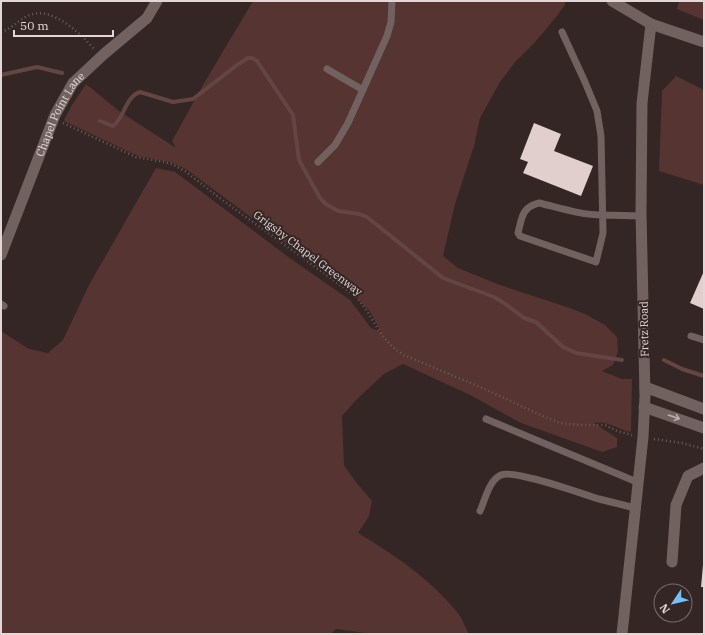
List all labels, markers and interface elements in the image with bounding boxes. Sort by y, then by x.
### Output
scale bar [14,12,113,38]
text: 50 m [20,18,49,33]
street label: Chapel Point Lane [33,69,88,159]
street label: Grigsby Chapel Greenway [251,207,365,299]
street label: Fretz Road [637,301,651,357]
one-way arrow [668,414,681,421]
north arrow [653,583,693,623]
text: N [656,601,673,616]

